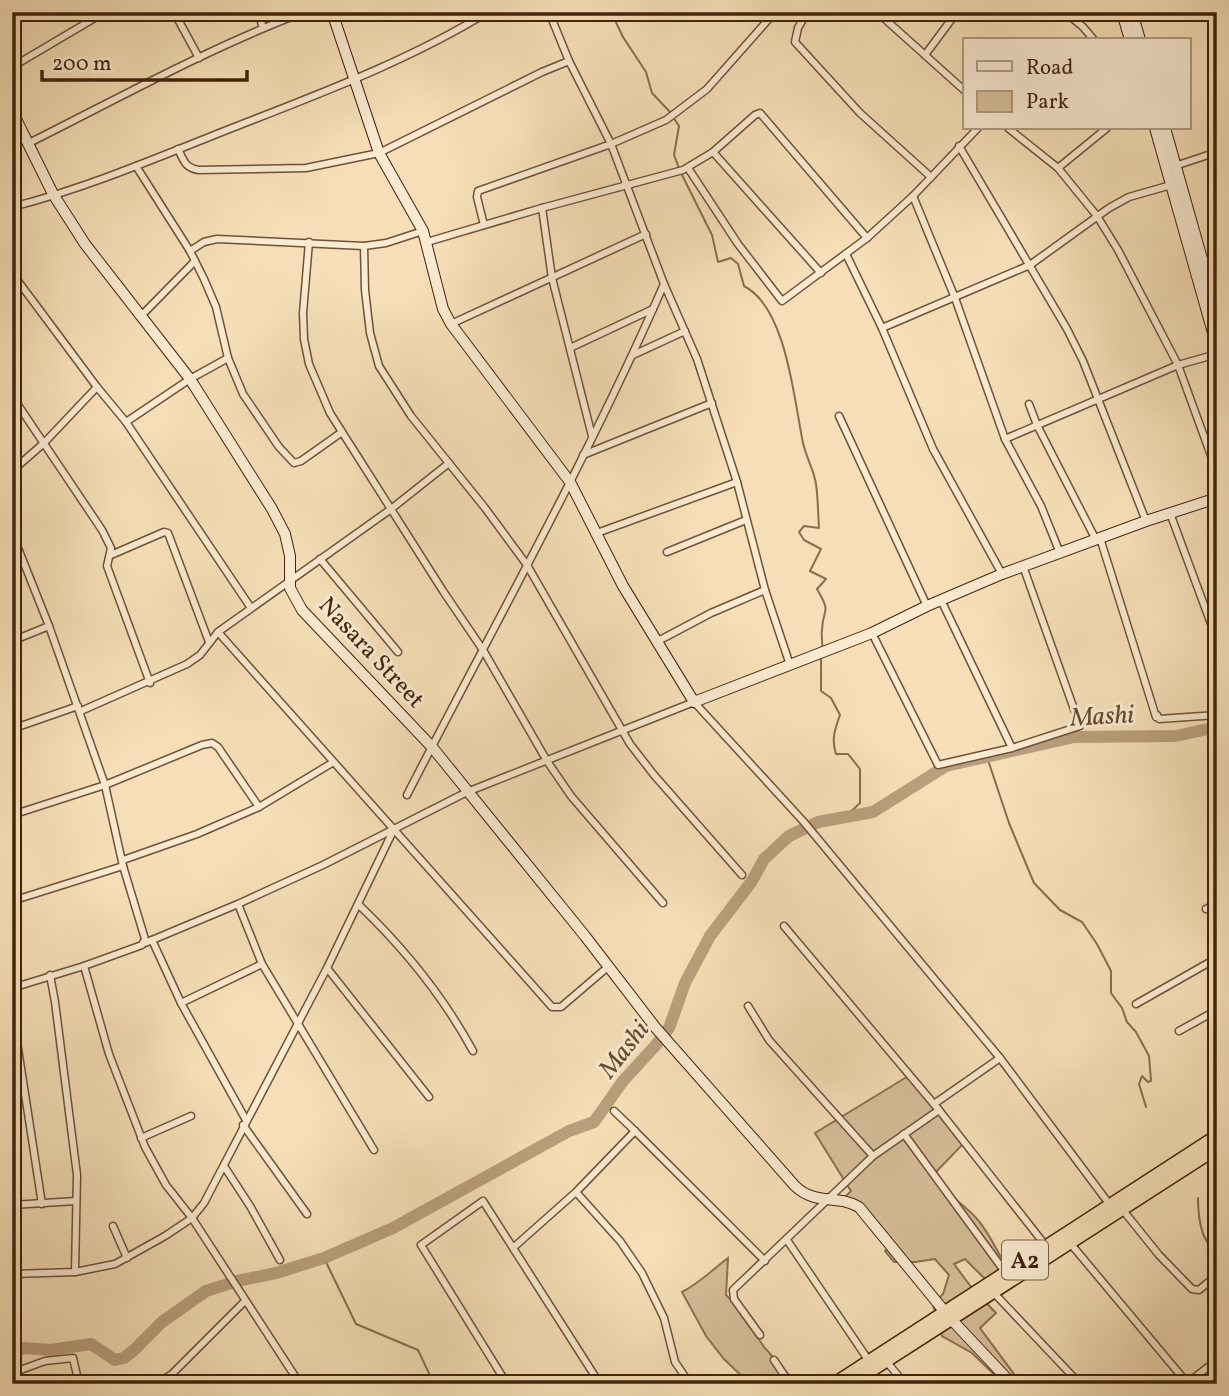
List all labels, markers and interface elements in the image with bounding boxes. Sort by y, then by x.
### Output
scale bar [42,38,247,82]
legend [963,38,1190,130]
text: 200 m [52,50,112,79]
text: Road [1026,54,1073,83]
text: Park [1026,88,1069,117]
street label: Nasara Street [310,590,431,717]
water label: Mashi [1068,697,1135,737]
water label: Mashi [590,1014,659,1087]
road number: A2 [1002,1240,1048,1280]

